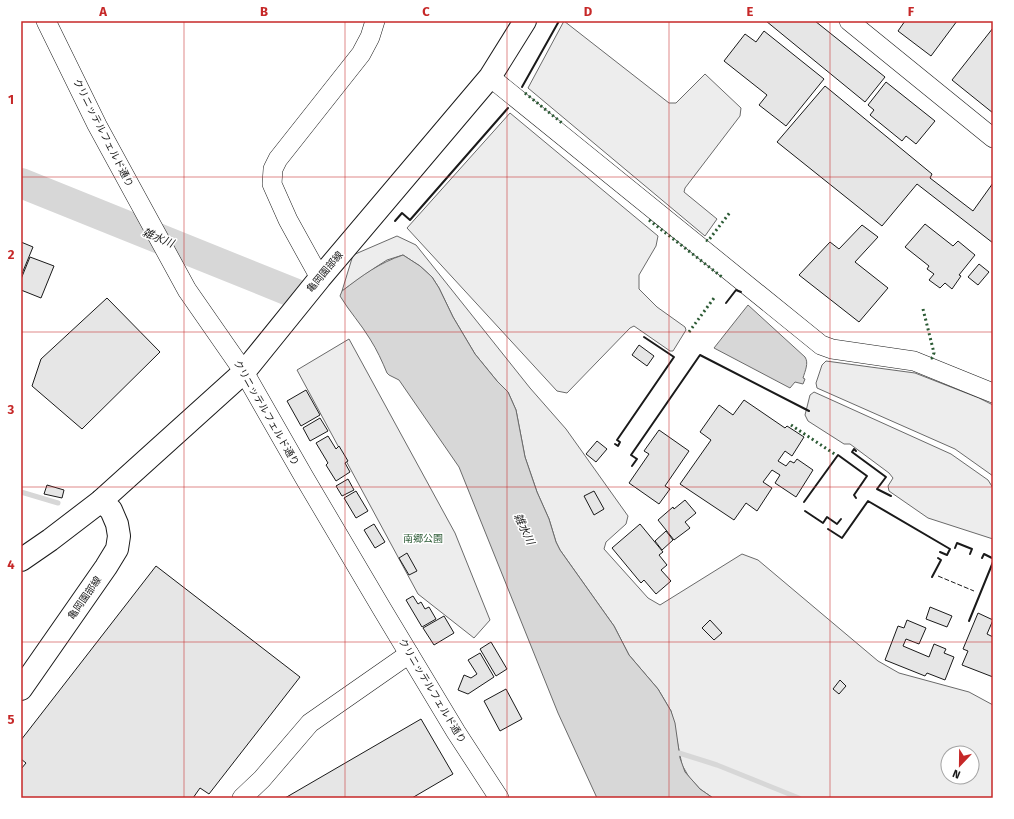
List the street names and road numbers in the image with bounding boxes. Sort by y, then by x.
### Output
street label: クリニッテルフェルド通り [70,77,136,189]
street label: 亀岡園部線 [304,249,346,295]
street label: クリニッテルフェルド通り [231,358,301,468]
street label: 亀岡園部線 [66,574,104,622]
street label: クリニッテルフェルド通り [396,636,468,746]

